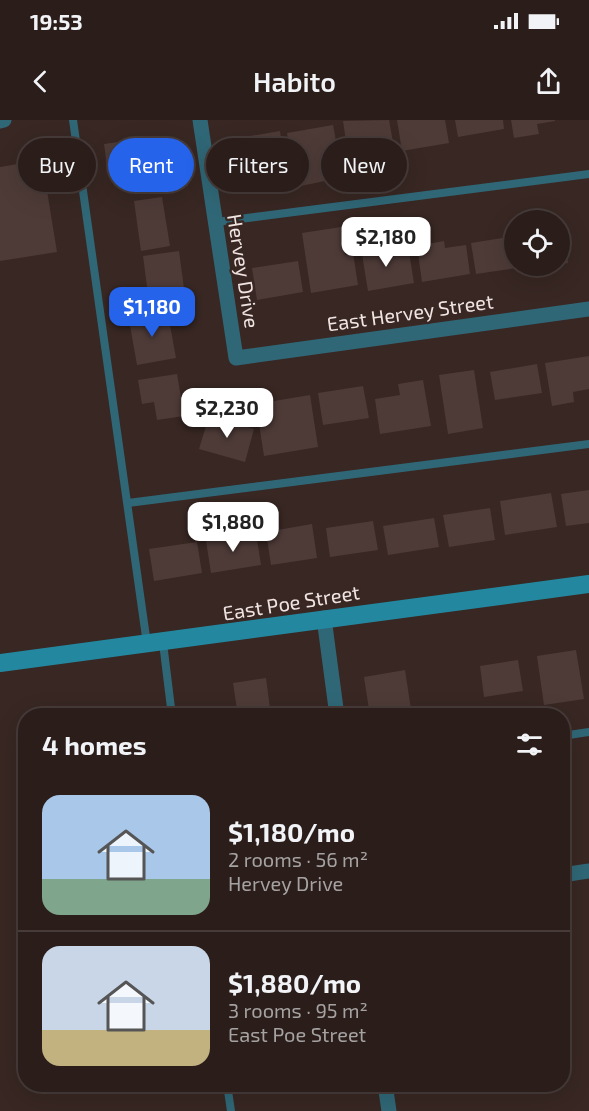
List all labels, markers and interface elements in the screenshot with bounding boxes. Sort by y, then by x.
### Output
text: 19:53 [30,8,83,34]
icon: back [24,65,57,98]
text: Habito [253,65,336,97]
icon: share [532,65,565,98]
chip: Buy [18,138,96,192]
chip: Rent [108,138,194,192]
chip: Filters [206,138,309,192]
chip: New [321,138,407,192]
map controls [504,210,570,276]
button: locate [504,210,570,276]
street label: Hervey Drive [223,212,265,330]
pin: $2,180 [337,217,435,268]
text: $2,180 [356,224,416,248]
pin: $1,180 [103,287,201,338]
street label: East Hervey Street [325,288,495,336]
text: $1,180 [123,294,181,318]
pin: $2,230 [178,388,276,439]
text: $2,230 [195,395,259,419]
pin: $1,880 [184,502,282,553]
text: $1,880 [202,509,264,533]
street label: East Poe Street [221,579,362,625]
icon: filters [513,728,546,761]
text: 4 homes [42,729,147,760]
text: $1,180/mo [228,816,355,847]
icon: home [90,819,162,891]
text: 2 rooms · 56 m² [228,847,368,871]
text: Hervey Drive [228,871,343,895]
text: $1,880/mo [228,967,361,998]
icon: home [90,970,162,1042]
text: 3 rooms · 95 m² [228,998,368,1022]
text: East Poe Street [228,1022,366,1046]

